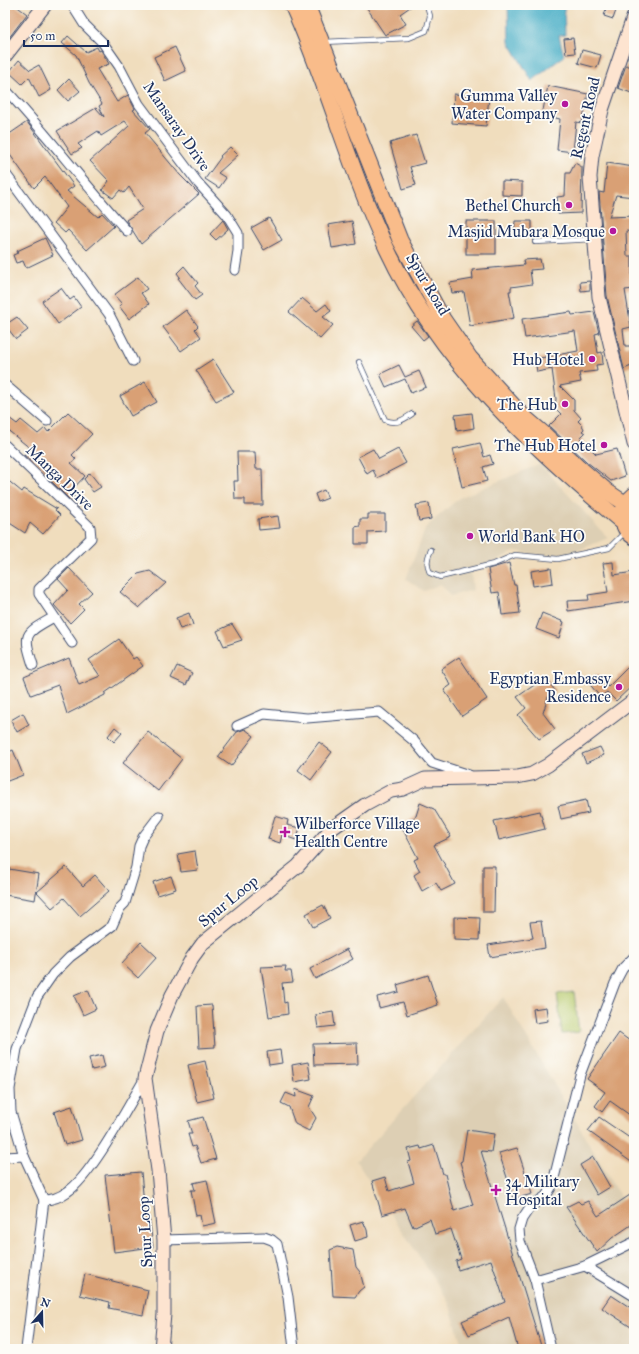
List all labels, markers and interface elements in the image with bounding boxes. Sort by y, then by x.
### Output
scale bar [24,22,108,48]
text: 50 m [30,29,55,43]
street label: Regent Road [566,75,605,161]
street label: Mansaray Drive [139,78,215,175]
place label: Gumma Valley Water Company [451,86,557,123]
marker: Gumma Valley Water Company [560,99,570,109]
place label: Bethel Church [465,196,561,215]
marker: Bethel Church [564,200,574,210]
place label: Masjid Mubara Mosque [447,222,605,242]
marker: Masjid Mubara Mosque [608,226,618,236]
street label: Spur Road [402,249,454,319]
place label: Hub Hotel [512,350,585,369]
marker: Hub Hotel [587,354,597,364]
place label: The Hub [497,395,557,414]
marker: The Hub [560,399,570,409]
place label: The Hub Hotel [494,436,597,455]
street label: Manga Drive [22,440,98,515]
marker: The Hub Hotel [599,440,609,450]
place label: World Bank HO [478,527,585,546]
marker: World Bank HO [465,531,475,541]
place label: Egyptian Embassy Residence [489,669,612,706]
marker: Egyptian Embassy Residence [614,682,624,692]
place label: Wilberforce Village Health Centre [294,814,420,851]
marker: Wilberforce Village Health Centre [279,826,291,838]
street label: Spur Loop [194,871,262,931]
place label: 34 Military Hospital [505,1172,580,1209]
marker: 34 Military Hospital [490,1184,502,1196]
street label: Spur Loop [134,1196,156,1268]
north arrow [22,1292,62,1332]
text: N [39,1295,52,1311]

